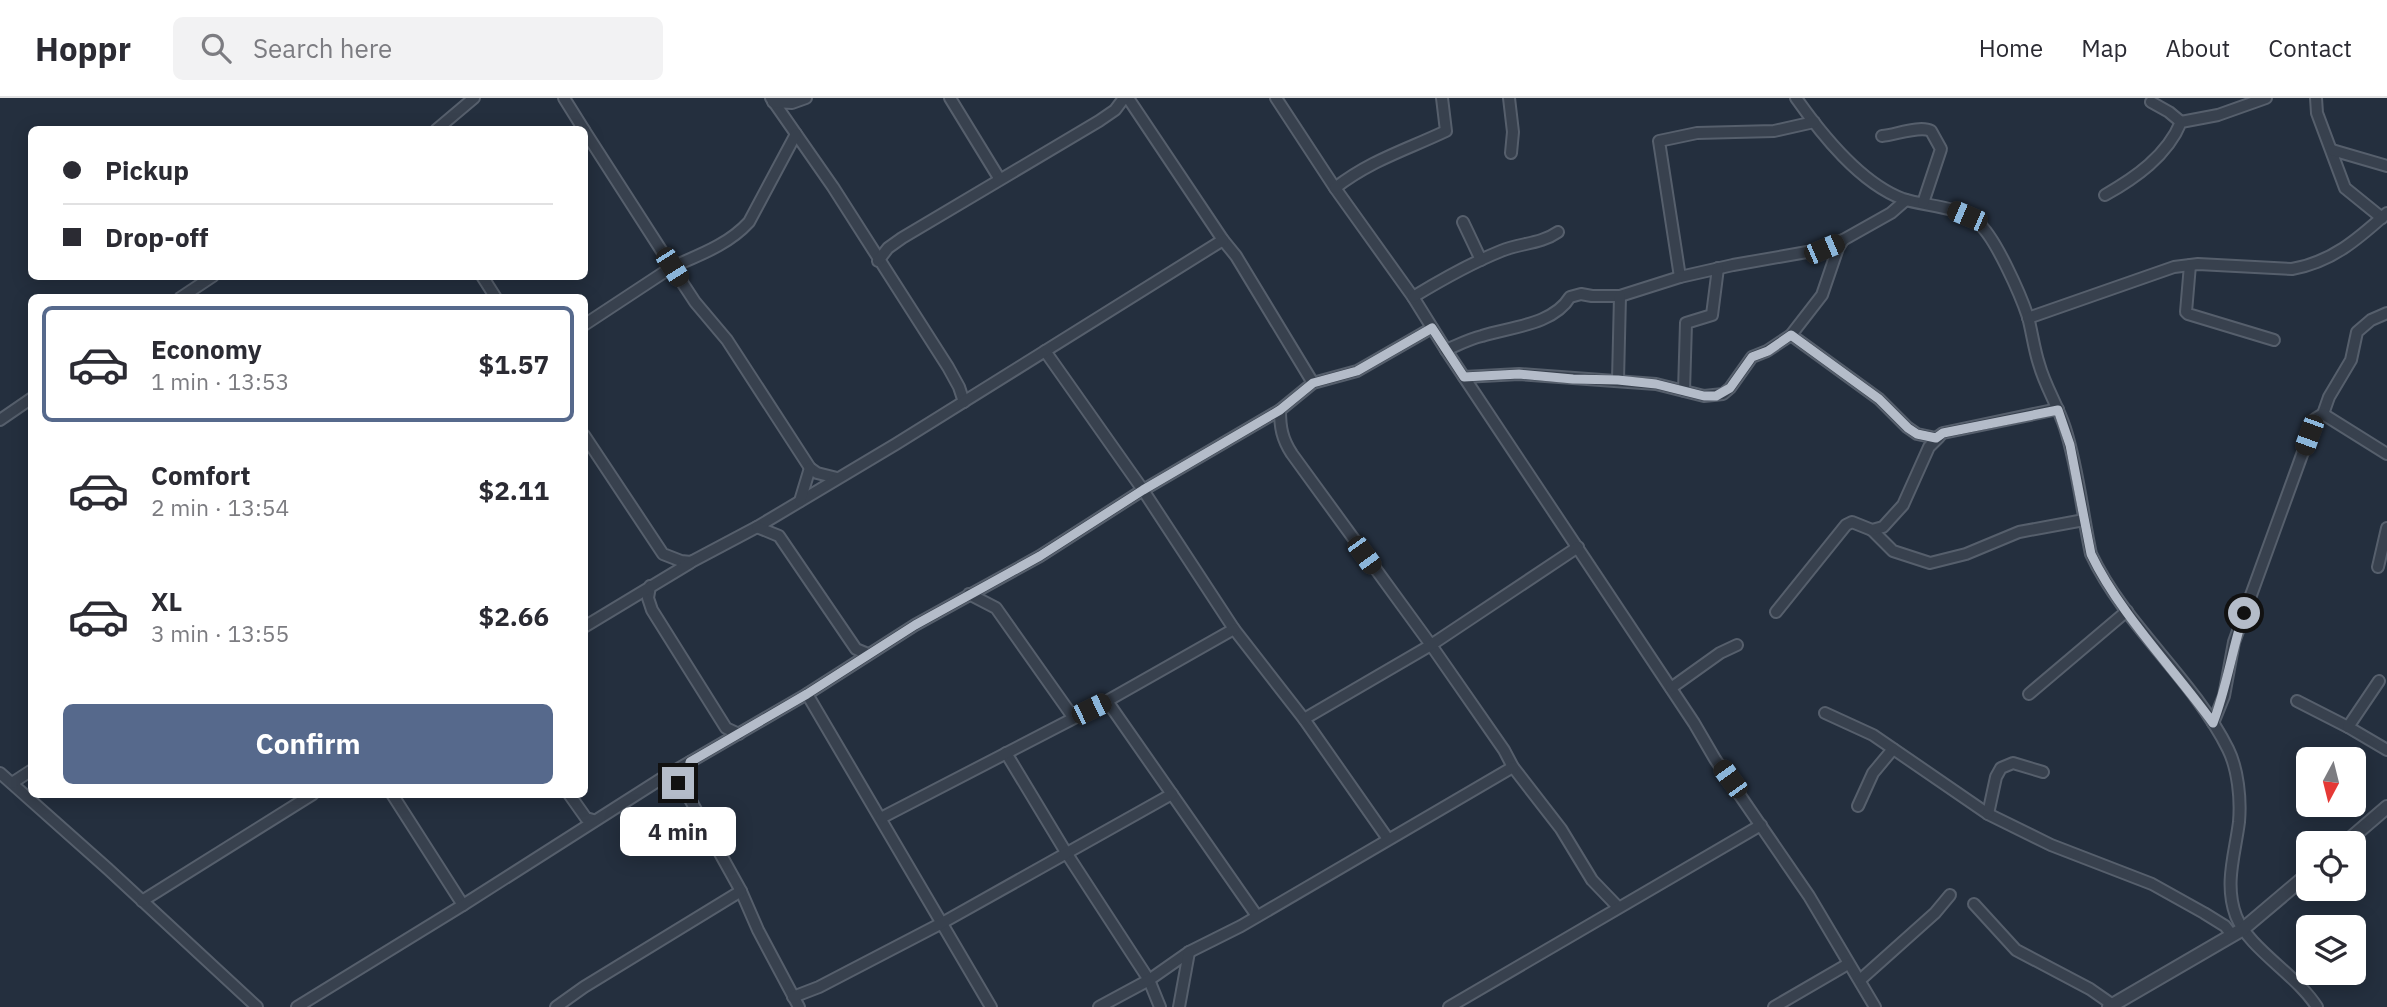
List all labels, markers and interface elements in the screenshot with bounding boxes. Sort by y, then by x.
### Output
search box [173,17,663,80]
text: Hoppr [35,27,131,70]
icon: search [197,29,235,67]
text: Search here [253,31,392,65]
text: Home [1979,32,2043,64]
text: Map [2081,32,2127,64]
text: About [2165,32,2230,64]
text: Contact [2268,32,2352,64]
text: Pickup [105,153,189,187]
car [1944,198,1991,234]
text: Drop-off [105,220,208,254]
car [1801,231,1848,267]
car [652,244,693,290]
text: Economy [151,332,262,366]
icon: car [67,333,130,396]
text: $1.57 [479,347,549,381]
text: 1 min · 13:53 [151,366,289,396]
car [2292,412,2327,458]
text: Comfort [151,458,250,492]
icon: car [67,459,130,522]
text: $2.11 [479,473,549,507]
text: 2 min · 13:54 [151,492,289,522]
car [1344,532,1385,578]
text: XL [151,584,182,618]
icon: car [67,585,130,648]
route start [2228,597,2260,629]
text: $2.66 [479,599,549,633]
text: 3 min · 13:55 [151,618,289,648]
car [1068,690,1115,728]
button: Confirm [63,704,553,784]
north arrow [2296,747,2366,817]
map controls [2296,747,2366,985]
car [1710,756,1751,802]
route end [662,767,694,799]
callout: 4 min [620,808,736,856]
text: 4 min [648,816,708,846]
button: locate [2296,831,2366,901]
button: layers [2296,915,2366,985]

